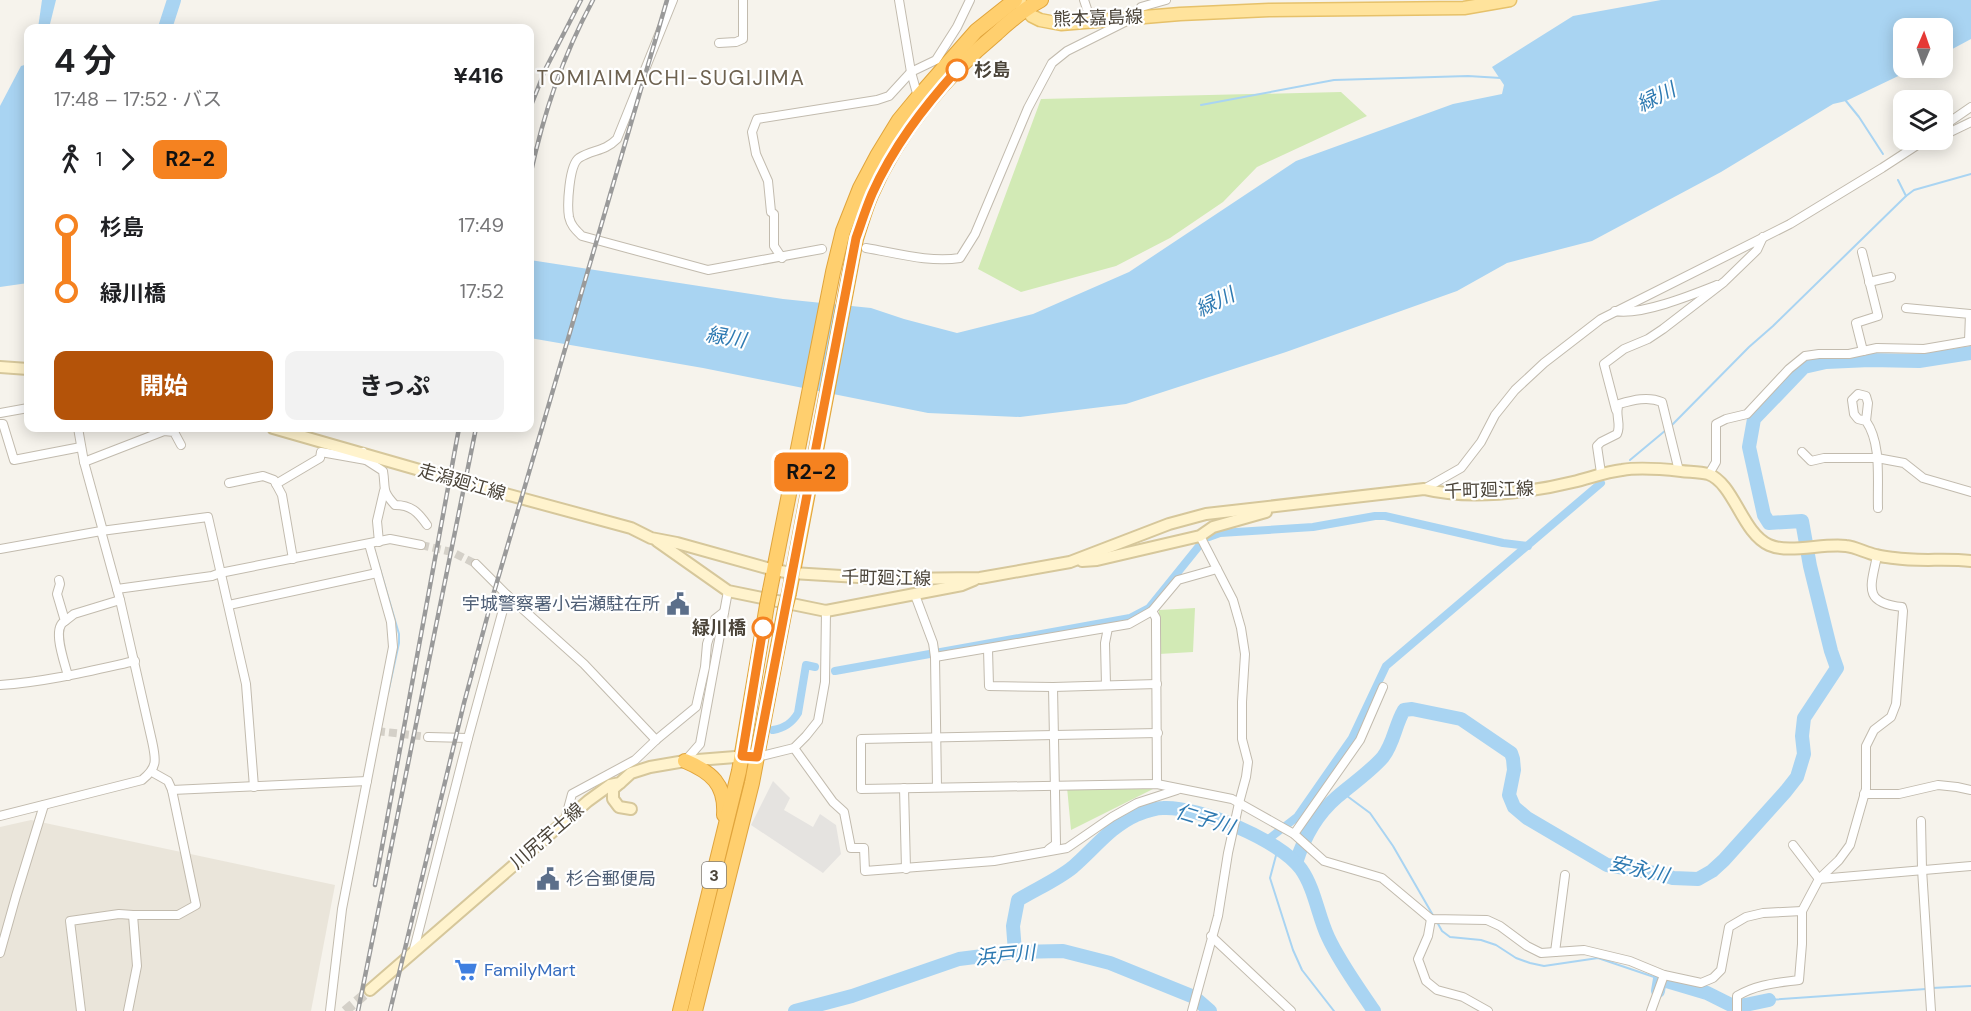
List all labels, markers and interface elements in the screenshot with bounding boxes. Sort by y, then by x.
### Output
street label: 熊本嘉島線 [1053,4,1143,32]
north arrow [1893,18,1953,78]
map controls [1893,18,1953,150]
text: 4 分 [54,39,116,82]
place label: 杉島 [974,58,1010,82]
marker: 杉島 [946,59,968,81]
text: ¥416 [453,61,504,90]
district label: TOMIAIMACHI-SUGIJIMA [537,64,805,92]
water label: 緑川 [1632,76,1681,117]
text: 17:48 – 17:52 · バス [54,86,222,112]
button: layers [1893,90,1953,150]
icon: walk [54,143,87,176]
icon: forward [111,143,144,176]
text: R2-2 [165,145,215,173]
text: 1 [96,146,102,172]
text: 17:49 [458,212,504,238]
text: 杉島 [100,213,144,242]
text: 17:52 [460,278,504,304]
text: 緑川橋 [100,279,166,308]
water label: 緑川 [1191,281,1240,322]
water label: 緑川 [704,321,750,354]
button: 開始 [54,351,273,420]
button: きっぷ [285,351,504,420]
line badge: R2-2 [769,452,853,492]
street label: 走潟廻江線 [415,458,509,506]
text: R2-2 [786,458,836,486]
street label: 千町廻江線 [1444,476,1534,504]
street label: 千町廻江線 [841,565,931,591]
public building icon: 宇城警察署小岩瀬駐在所 [665,591,691,617]
place label: 宇城警察署小岩瀬駐在所 [462,592,660,616]
place label: 緑川橋 [692,616,746,640]
marker: 緑川橋 [752,617,774,639]
street label: 川尻宇土線 [505,797,589,875]
water label: 仁子川 [1173,798,1239,841]
water label: 安永川 [1607,850,1673,889]
road number: 3 [702,862,726,888]
public building icon: 杉合郵便局 [535,866,561,892]
place label: 杉合郵便局 [566,867,656,891]
water label: 浜戸川 [974,939,1038,971]
supermarket icon: FamilyMart [453,957,479,983]
place label: FamilyMart [484,958,576,982]

